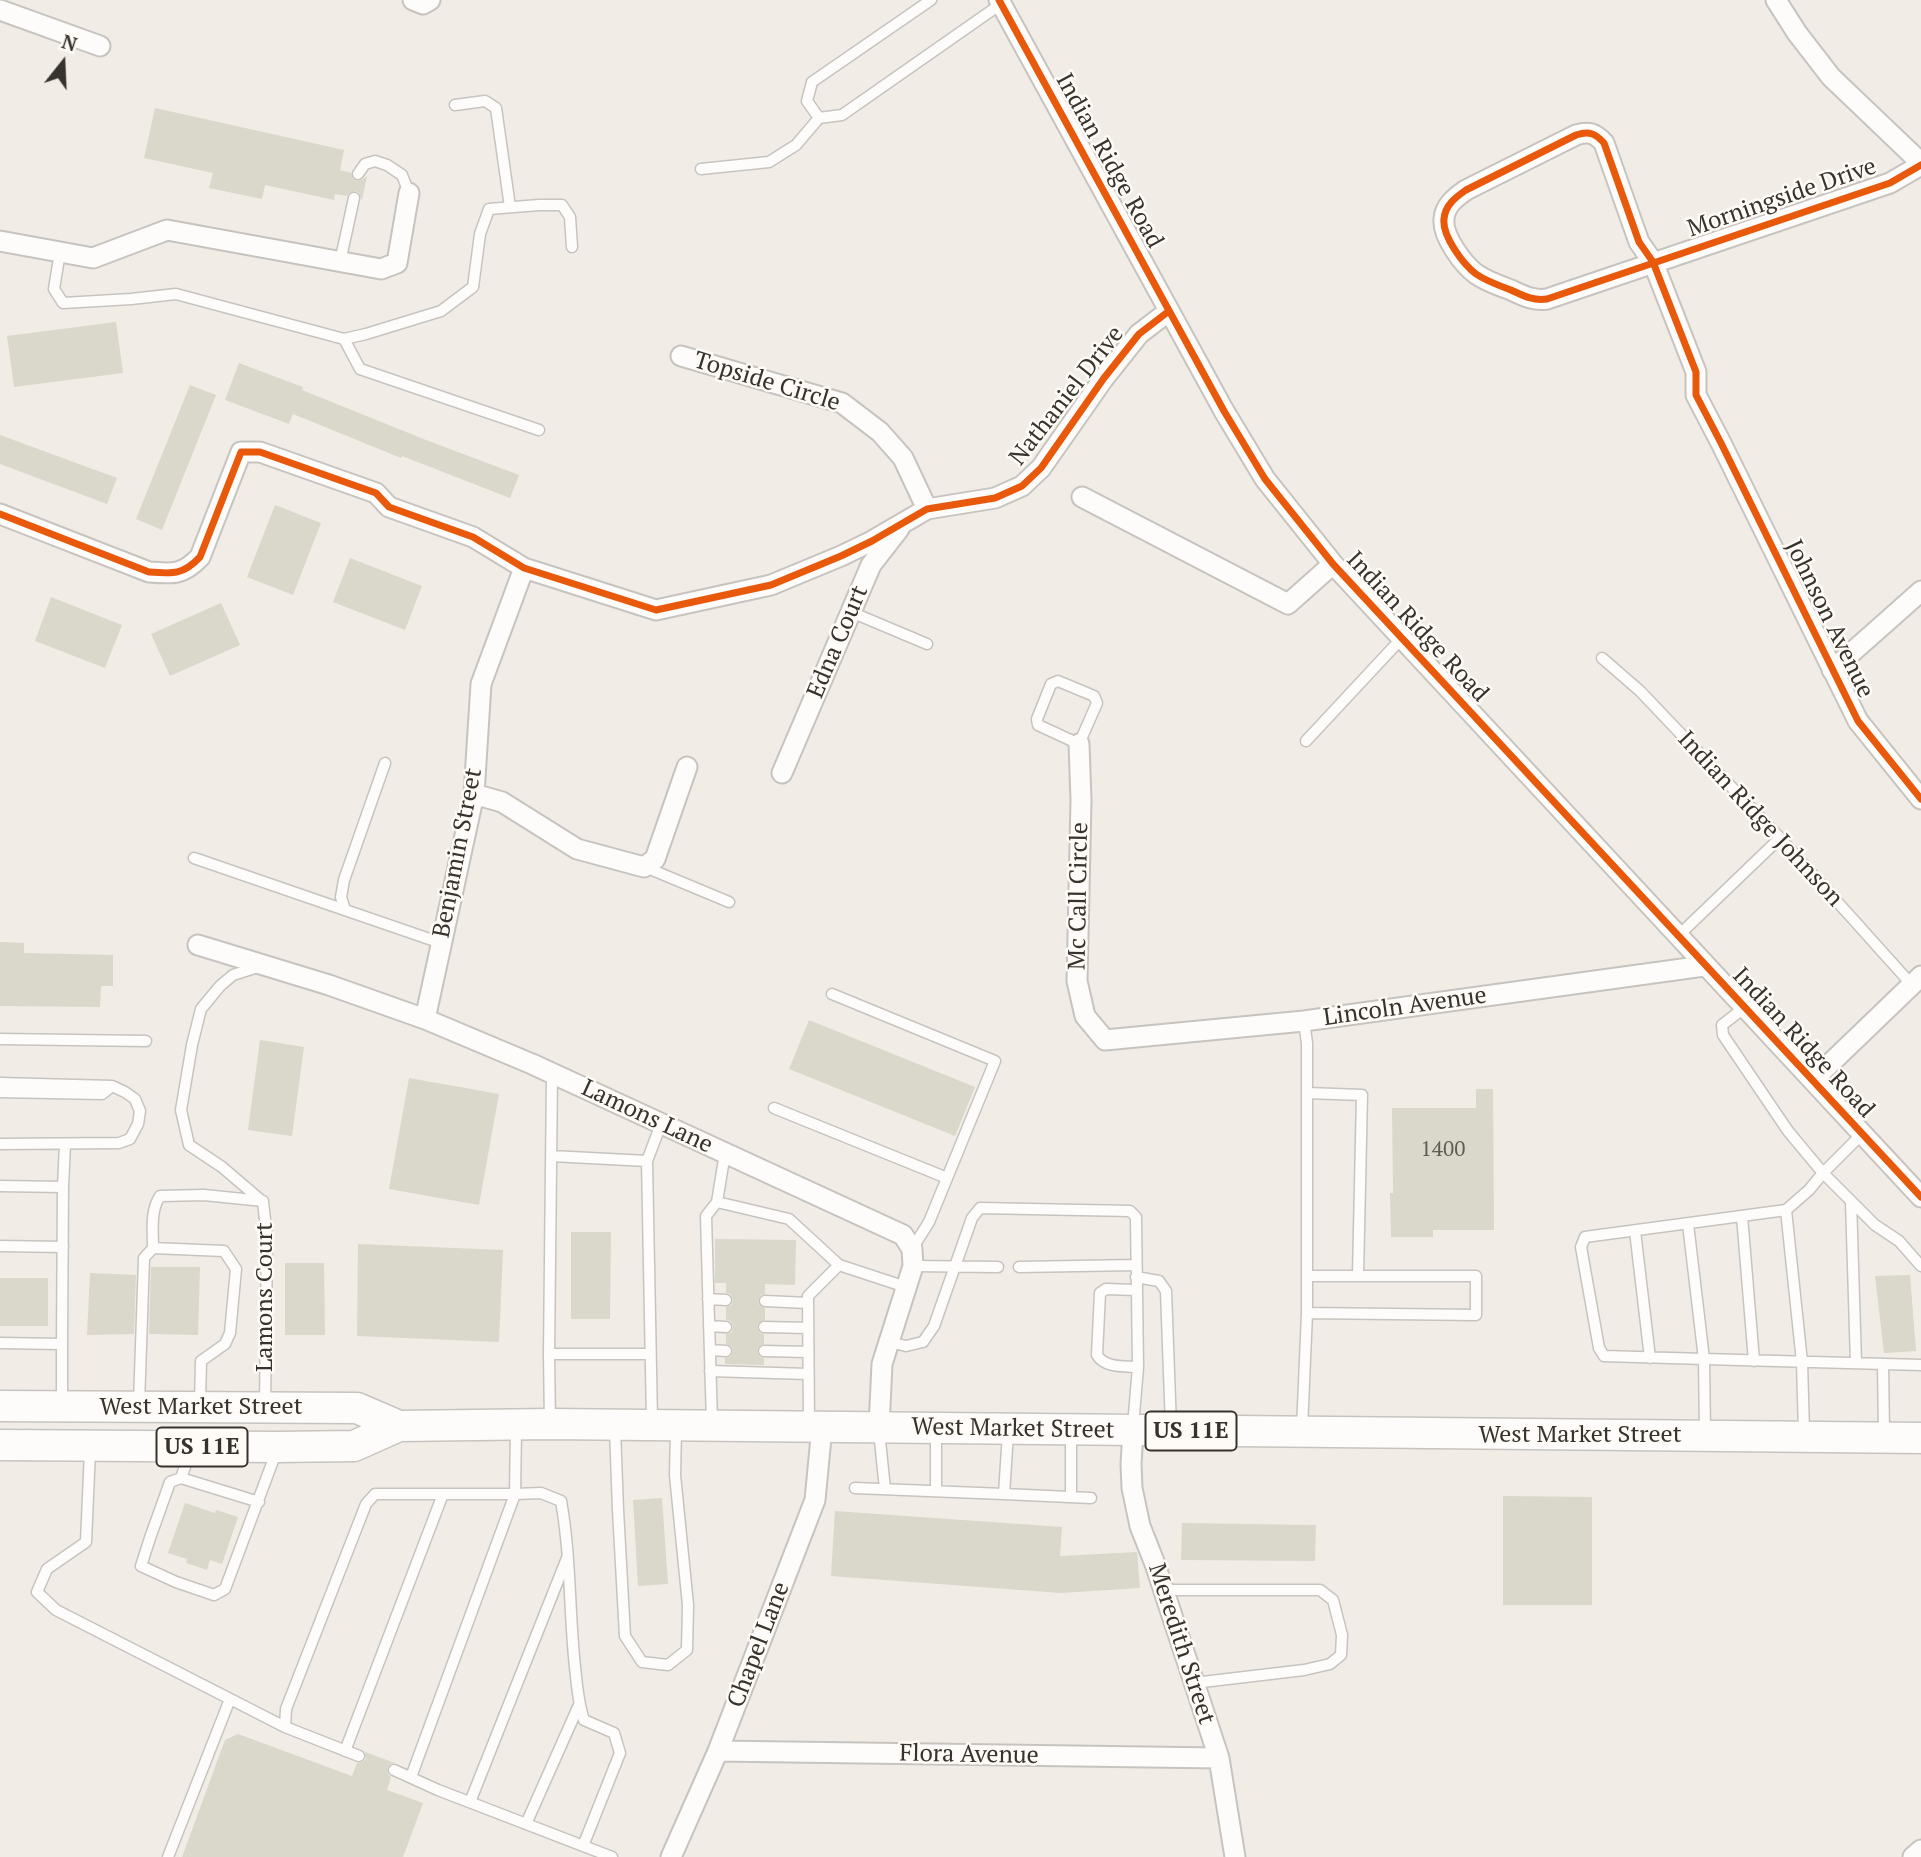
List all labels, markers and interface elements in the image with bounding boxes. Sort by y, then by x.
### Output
north arrow [28,28,98,98]
text: N [59,28,80,57]
street label: Indian Ridge Road [1049,69,1169,253]
street label: Morningside Drive [1684,152,1880,244]
street label: Nathaniel Drive [1004,321,1130,471]
street label: Topside Circle [690,346,844,418]
street label: Johnson Avenue [1778,535,1880,703]
street label: Indian Ridge Road [1340,546,1494,708]
street label: Edna Court [801,581,875,703]
street label: Indian Ridge Johnson [1671,725,1849,913]
street label: Benjamin Street [427,766,489,940]
street label: Mc Call Circle [1063,822,1095,970]
street label: Indian Ridge Road [1726,962,1880,1124]
street label: Lincoln Avenue [1322,981,1488,1033]
street label: Lamons Lane [577,1074,717,1160]
house number: 1400 [1421,1137,1465,1163]
street label: Lamons Court [251,1222,279,1372]
street label: West Market Street [99,1393,303,1421]
road number: US 11E [1146,1412,1236,1450]
street label: West Market Street [911,1413,1115,1445]
street label: West Market Street [1478,1421,1682,1449]
road number: US 11E [156,1428,248,1466]
street label: Meredith Street [1141,1560,1221,1728]
street label: Chapel Lane [722,1578,796,1712]
street label: Flora Avenue [899,1739,1039,1771]

